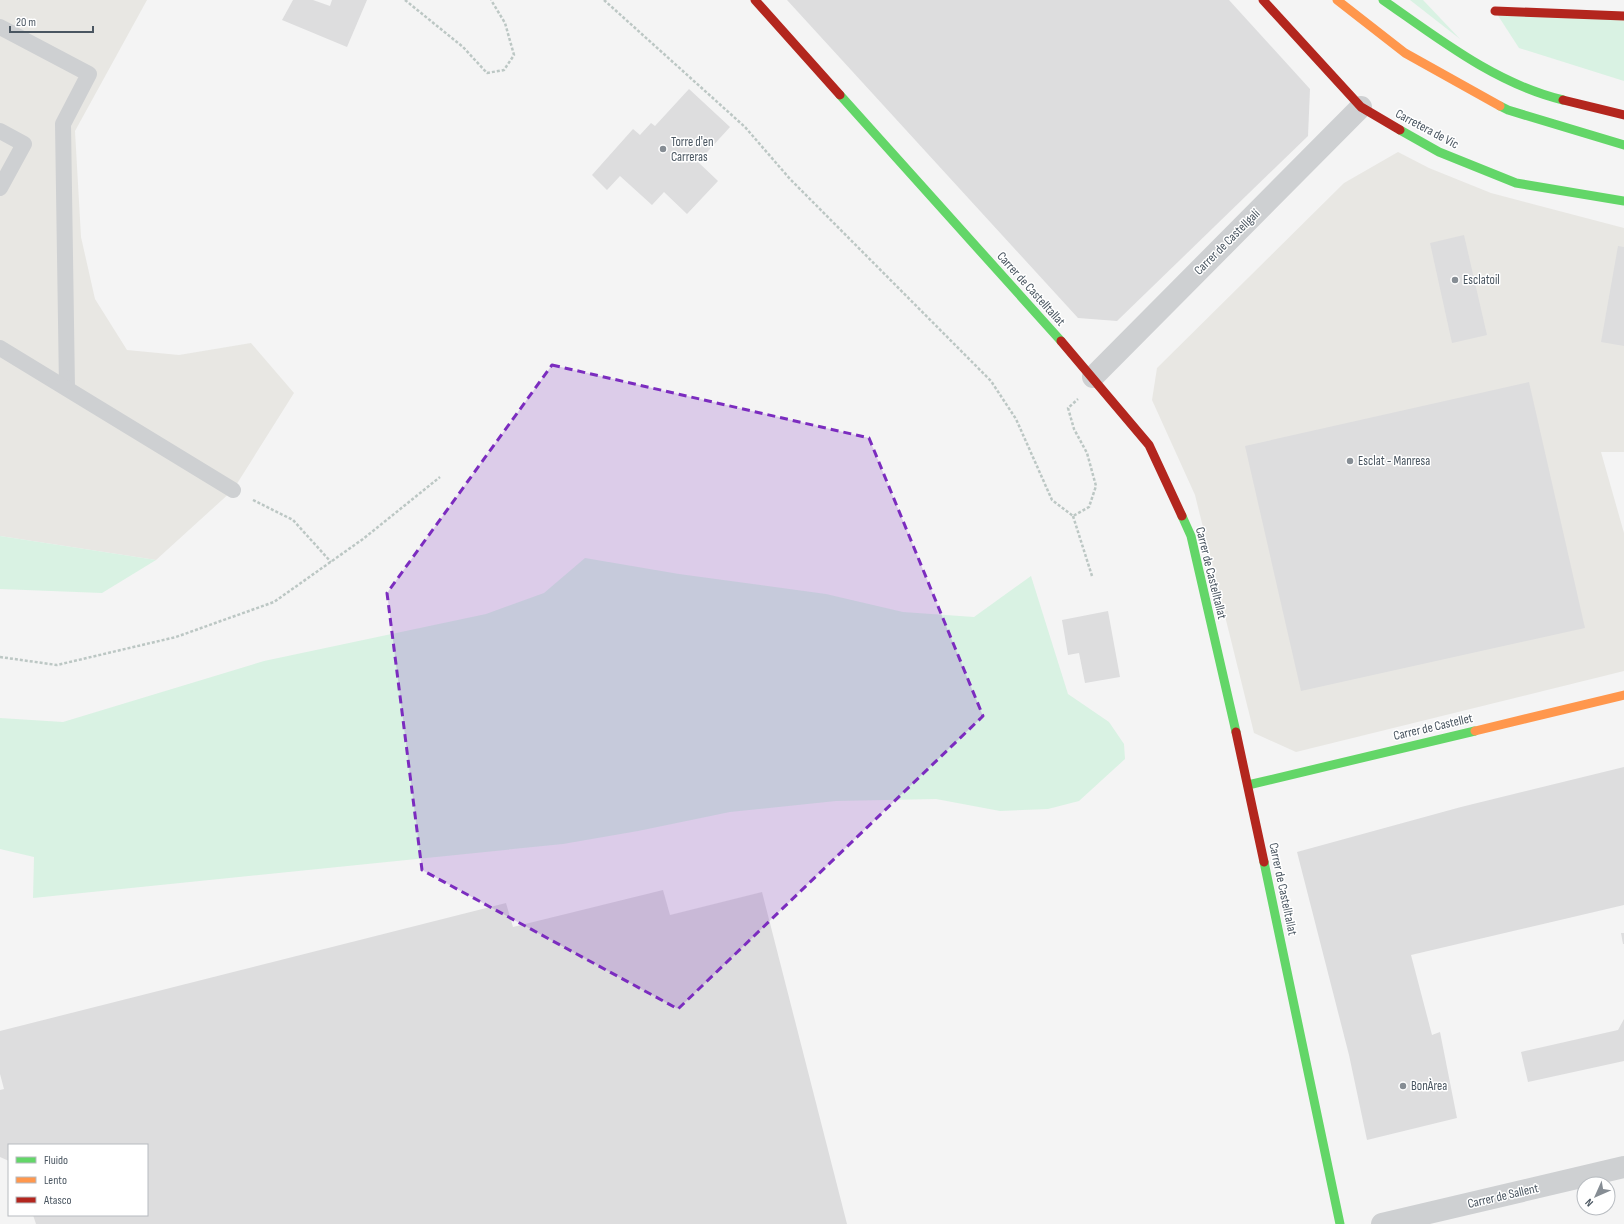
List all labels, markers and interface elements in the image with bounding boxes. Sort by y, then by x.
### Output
scale bar [10,8,93,34]
text: 20 m [16,15,36,30]
street label: Carretera de Vic [1393,106,1461,152]
place label: Torre d'en Carreras [671,134,714,165]
marker: Torre d'en Carreras [658,144,668,154]
street label: Carrer de Castellgalí [1191,205,1264,278]
street label: Carrer de Castelltallat [993,249,1069,329]
place label: Esclatoil [1463,272,1500,288]
marker: Esclatoil [1450,275,1460,285]
place label: Esclat - Manresa [1358,453,1430,469]
marker: Esclat - Manresa [1345,456,1355,466]
street label: Carrer de Castelltallat [1192,525,1230,621]
street label: Carrer de Castellet [1392,710,1474,744]
street label: Carrer de Castelltallat [1265,841,1301,937]
place label: BonÀrea [1411,1078,1447,1094]
marker: BonÀrea [1398,1081,1408,1091]
legend [8,1144,148,1216]
text: Fluido [44,1153,68,1168]
text: Lento [44,1173,67,1188]
north arrow [1576,1176,1616,1216]
street label: Carrer de Sallent [1466,1180,1540,1212]
text: Atasco [43,1193,71,1208]
text: N [1583,1196,1596,1209]

